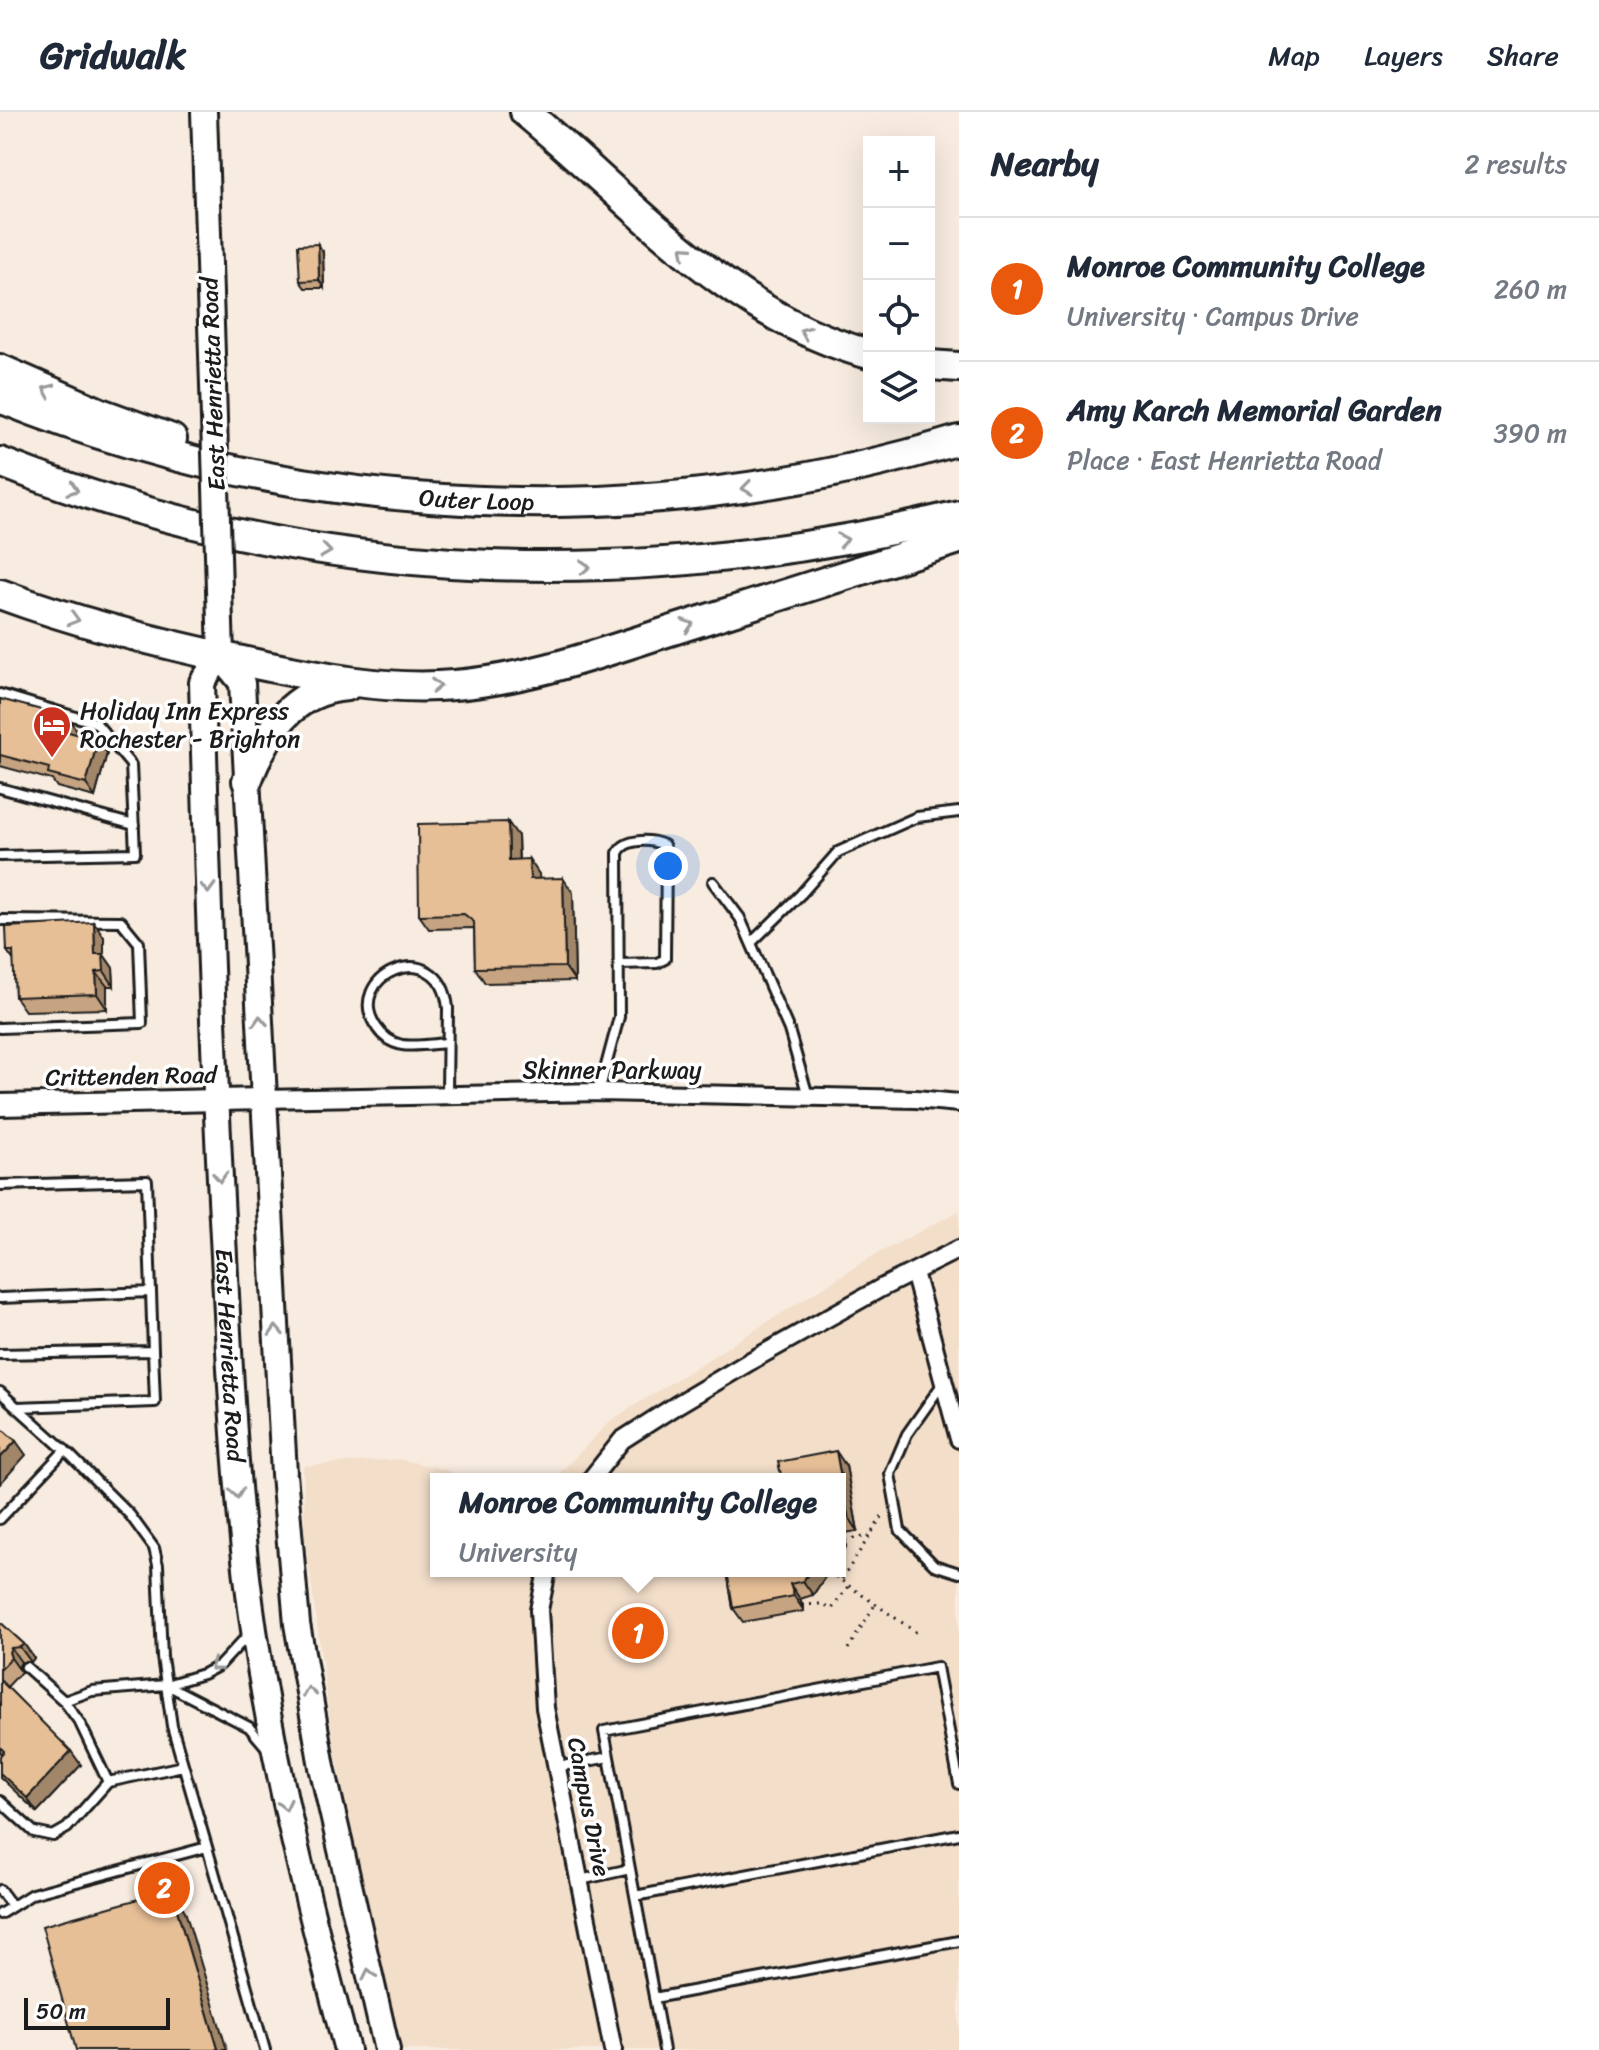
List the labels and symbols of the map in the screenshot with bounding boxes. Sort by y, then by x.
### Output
one-way arrow [679,246,694,261]
street label: East Henrietta Road [188,274,238,491]
one-way arrow [799,325,813,341]
one-way arrow [42,384,56,400]
street label: Outer Loop [418,476,535,523]
one-way arrow [740,479,753,496]
one-way arrow [66,480,80,496]
one-way arrow [836,533,850,550]
one-way arrow [319,542,332,559]
one-way arrow [579,558,592,575]
one-way arrow [66,610,80,626]
one-way arrow [681,618,694,634]
one-way arrow [430,678,443,695]
place label: Holiday Inn Express Rochester - Brighton [80,690,300,760]
hotel icon: Holiday Inn Express Rochester - Brighton [31,704,73,759]
your location [648,846,688,886]
one-way arrow [200,882,217,895]
one-way arrow [251,1014,268,1027]
street label: Skinner Parkway [522,1049,702,1091]
street label: Crittenden Road [45,1053,218,1098]
one-way arrow [211,1171,228,1184]
street label: East Henrietta Road [203,1247,257,1466]
one-way arrow [268,1324,285,1337]
one-way arrow [229,1486,246,1499]
pin: 1 [612,1603,664,1663]
one-way arrow [209,1656,224,1671]
one-way arrow [301,1686,318,1699]
street label: Campus Drive [555,1734,623,1880]
one-way arrow [276,1797,293,1811]
pin: 2 [138,1858,190,1918]
one-way arrow [361,1968,378,1981]
scale bar [24,1994,170,2030]

